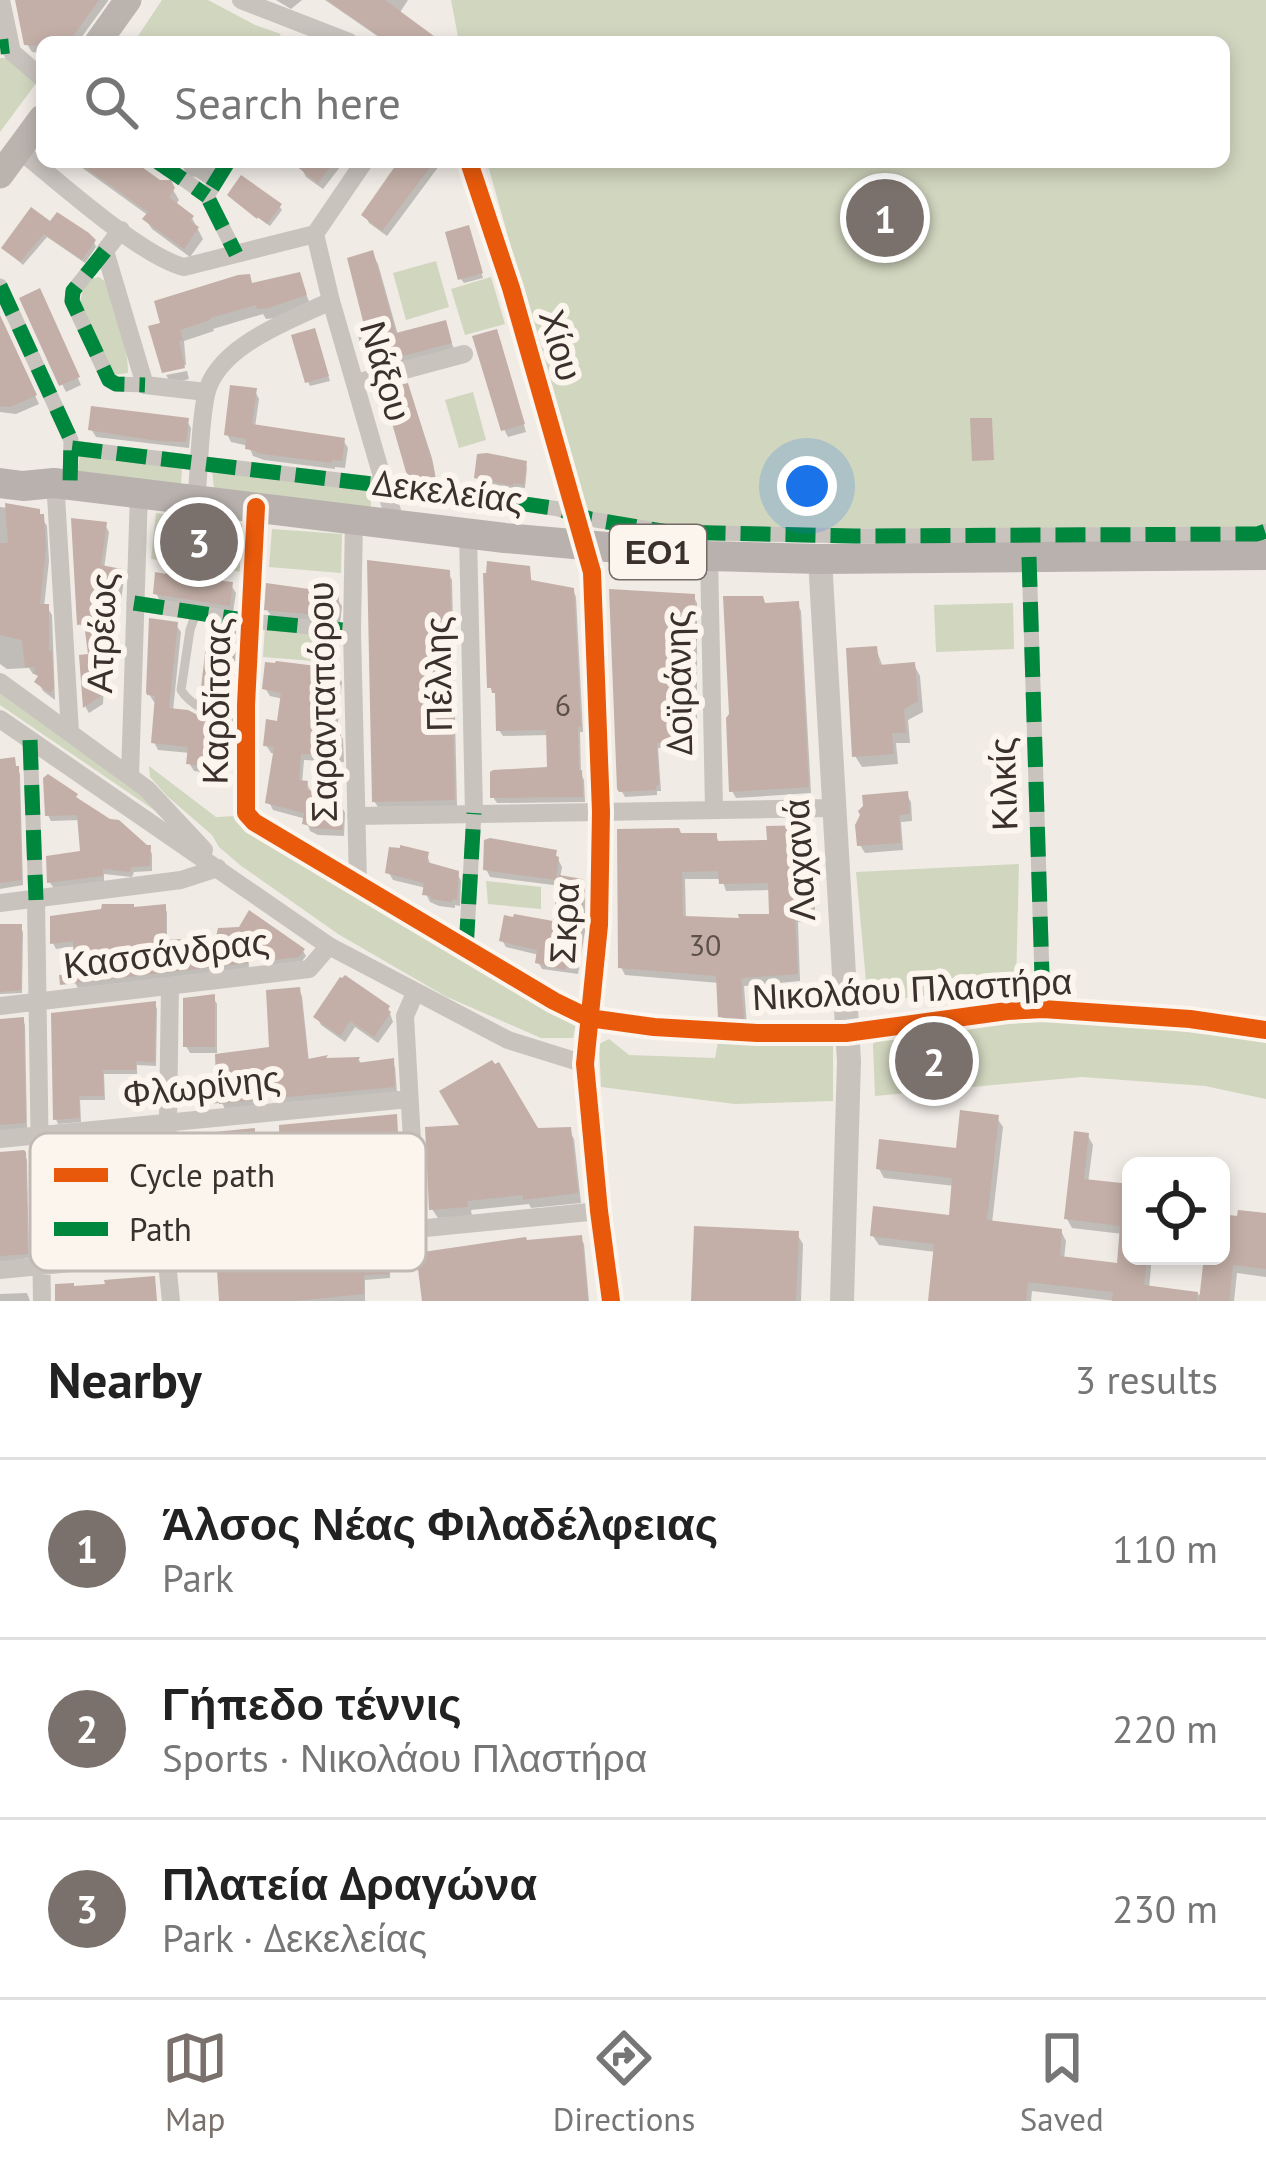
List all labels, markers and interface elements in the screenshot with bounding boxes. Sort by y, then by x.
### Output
search box [36,36,1230,168]
icon: search [78,69,144,135]
text: Search here [174,73,401,131]
pin: 1 [846,173,924,263]
street label: Χίου [529,304,594,386]
street label: Νάξου [350,316,423,426]
your location [777,456,837,516]
street label: Δεκελείας [370,458,526,523]
pin: 3 [160,497,238,587]
road number: ΕΟ1 [610,525,706,579]
street label: Ατρέως [75,572,126,694]
street label: Σαρανταπόρου [296,581,347,823]
street label: Δοϊράνης [653,610,702,756]
street label: Πέλλης [413,616,462,732]
street label: Καρδίτσας [191,617,240,785]
house number: 6 [555,685,571,724]
street label: Κιλκίς [977,737,1028,831]
street label: Λαχανά [772,798,825,922]
street label: Σκρα [538,881,589,965]
street label: Κασσάνδρας [61,917,271,988]
house number: 30 [689,925,721,964]
street label: Νικολάου Πλαστήρα [751,957,1073,1020]
pin: 2 [895,1016,973,1106]
street label: Φλωρίνης [120,1054,282,1117]
legend [30,1133,426,1271]
text: Cycle path [129,1153,275,1196]
map controls [1122,1157,1230,1265]
button: locate [1122,1157,1230,1265]
text: Path [129,1207,192,1250]
text: Nearby [48,1346,202,1412]
text: 3 results [1075,1354,1218,1405]
text: Άλσος Νέας Φιλαδέλφειας [162,1494,718,1552]
text: 1 [76,1523,98,1574]
text: 110 m [1112,1523,1218,1574]
text: Park [162,1552,234,1603]
text: Γήπεδο τέννις [162,1674,462,1732]
text: 2 [76,1703,98,1754]
text: 220 m [1112,1703,1218,1754]
text: Sports · Νικολάου Πλαστήρα [162,1732,647,1783]
text: Πλατεία Δραγώνα [162,1854,537,1912]
text: 3 [76,1883,98,1934]
text: 230 m [1112,1883,1218,1934]
text: Park · Δεκελείας [162,1912,427,1963]
tab: Map [162,2025,228,2140]
tab: Directions [553,2025,695,2140]
tab: Saved [1020,2025,1104,2140]

